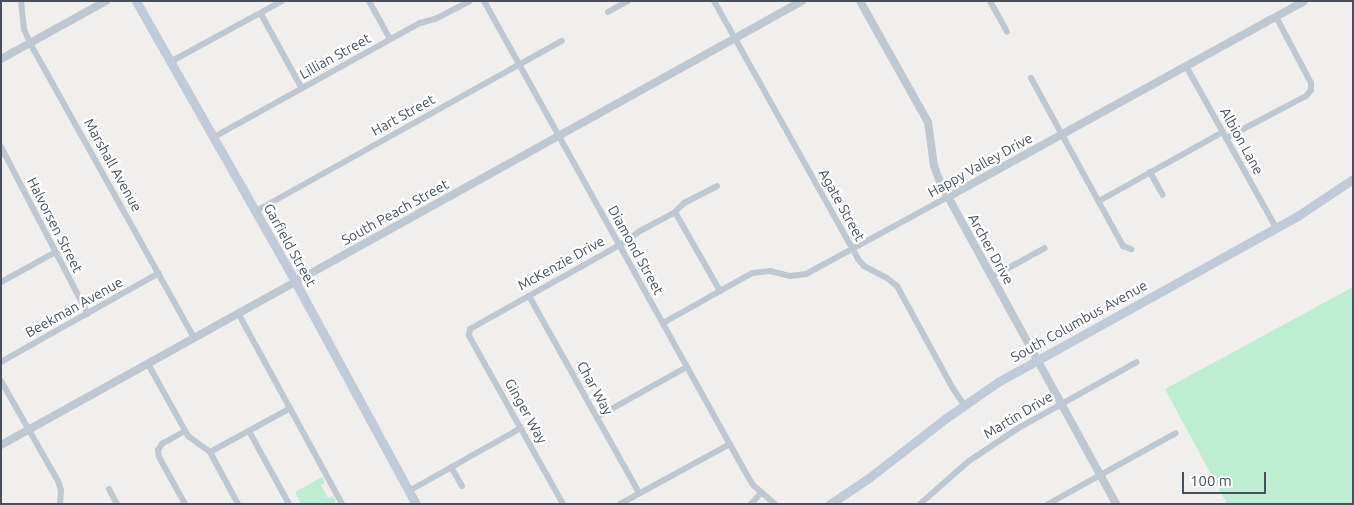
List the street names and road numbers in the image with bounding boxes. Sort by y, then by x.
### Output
street label: Lillian Street [296,30,374,82]
street label: Hart Street [368,91,438,139]
street label: Albion Lane [1217,105,1267,177]
street label: Marshall Avenue [81,116,145,214]
street label: Happy Valley Drive [925,129,1035,201]
street label: Agate Street [815,166,869,244]
street label: Halvorsen Street [24,174,86,276]
street label: South Peach Street [338,176,452,248]
street label: Garfield Street [260,201,320,289]
street label: Diamond Street [605,203,667,297]
street label: Archer Drive [965,211,1017,287]
street label: McKenzie Drive [515,232,607,294]
street label: Beekman Avenue [22,273,126,341]
street label: South Columbus Avenue [1008,276,1150,366]
street label: Char Way [573,358,617,418]
street label: Ginger Way [501,376,551,446]
street label: Martin Drive [980,388,1056,442]

